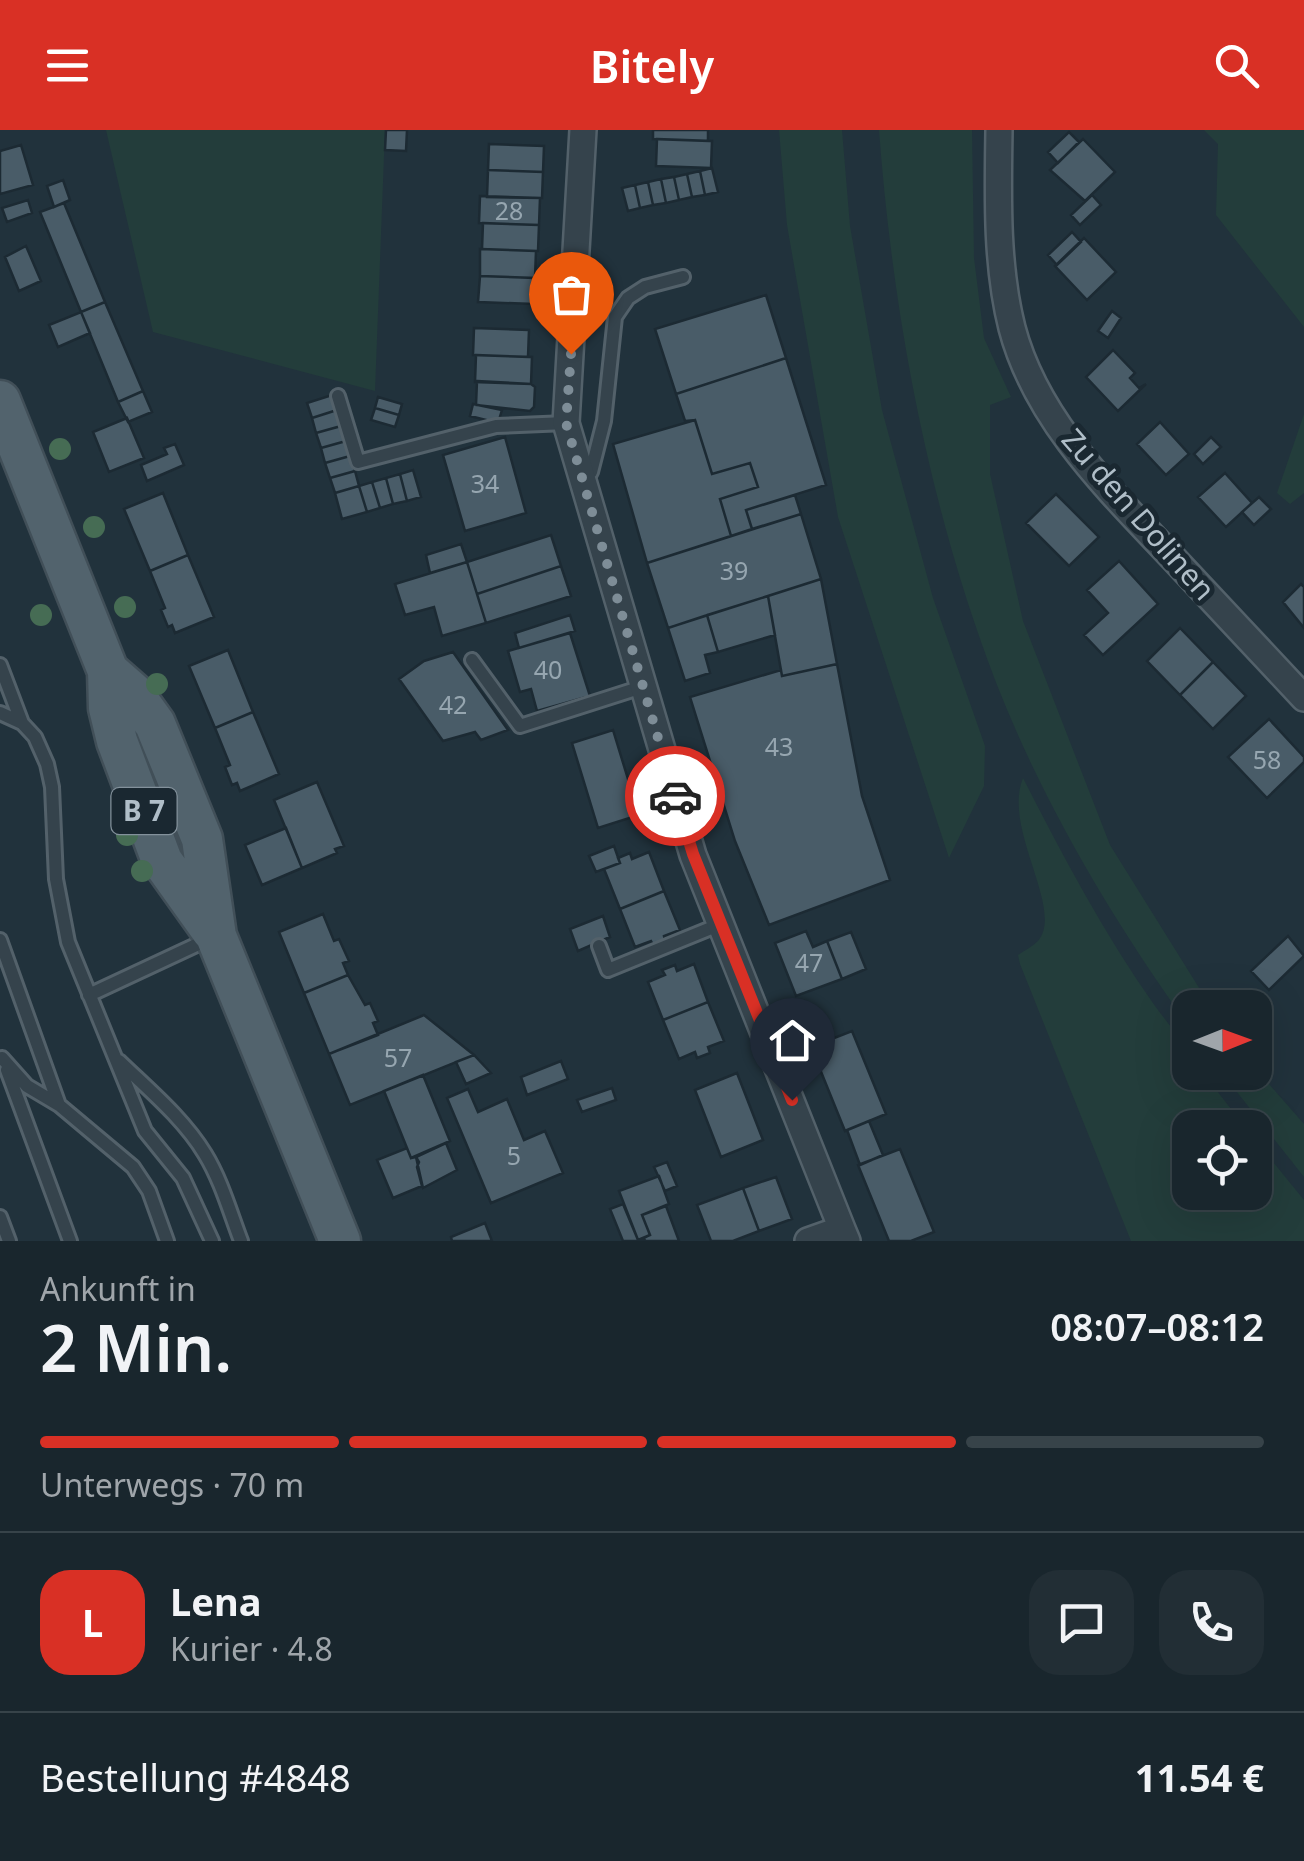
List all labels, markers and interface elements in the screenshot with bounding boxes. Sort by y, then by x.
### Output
text: Bitely [590,35,714,96]
icon: menu [40,38,95,93]
icon: search [1209,38,1264,93]
house number: 28 [495,193,523,227]
pin [529,252,614,355]
icon: bag [544,267,599,322]
street label: Zu den Dolinen [1053,420,1225,609]
house number: 34 [471,466,499,500]
house number: 39 [720,553,748,587]
house number: 40 [534,652,562,686]
house number: 42 [439,687,467,721]
house number: 43 [765,729,793,763]
house number: 58 [1253,742,1281,776]
courier [625,746,725,846]
icon: car [648,769,703,824]
road number: B 7 [112,788,176,834]
house number: 47 [795,945,823,979]
north arrow [1172,990,1272,1090]
map controls [1172,990,1272,1210]
pin [750,998,835,1101]
icon: home [765,1013,820,1068]
house number: 57 [384,1040,412,1074]
button: locate [1172,1110,1272,1210]
house number: 5 [507,1138,521,1172]
text: Ankunft in [40,1267,196,1310]
text: 08:07–08:12 [1050,1300,1264,1352]
text: 2 Min. [40,1303,232,1391]
text: Unterwegs · 70 m [40,1463,304,1506]
button: chat [1029,1570,1134,1675]
button: phone [1159,1570,1264,1675]
text: Lena [170,1575,261,1627]
text: L [82,1596,103,1648]
text: Kurier · 4.8 [170,1627,333,1670]
text: Bestellung #4848 [40,1751,351,1803]
text: 11.54 € [1135,1751,1264,1803]

